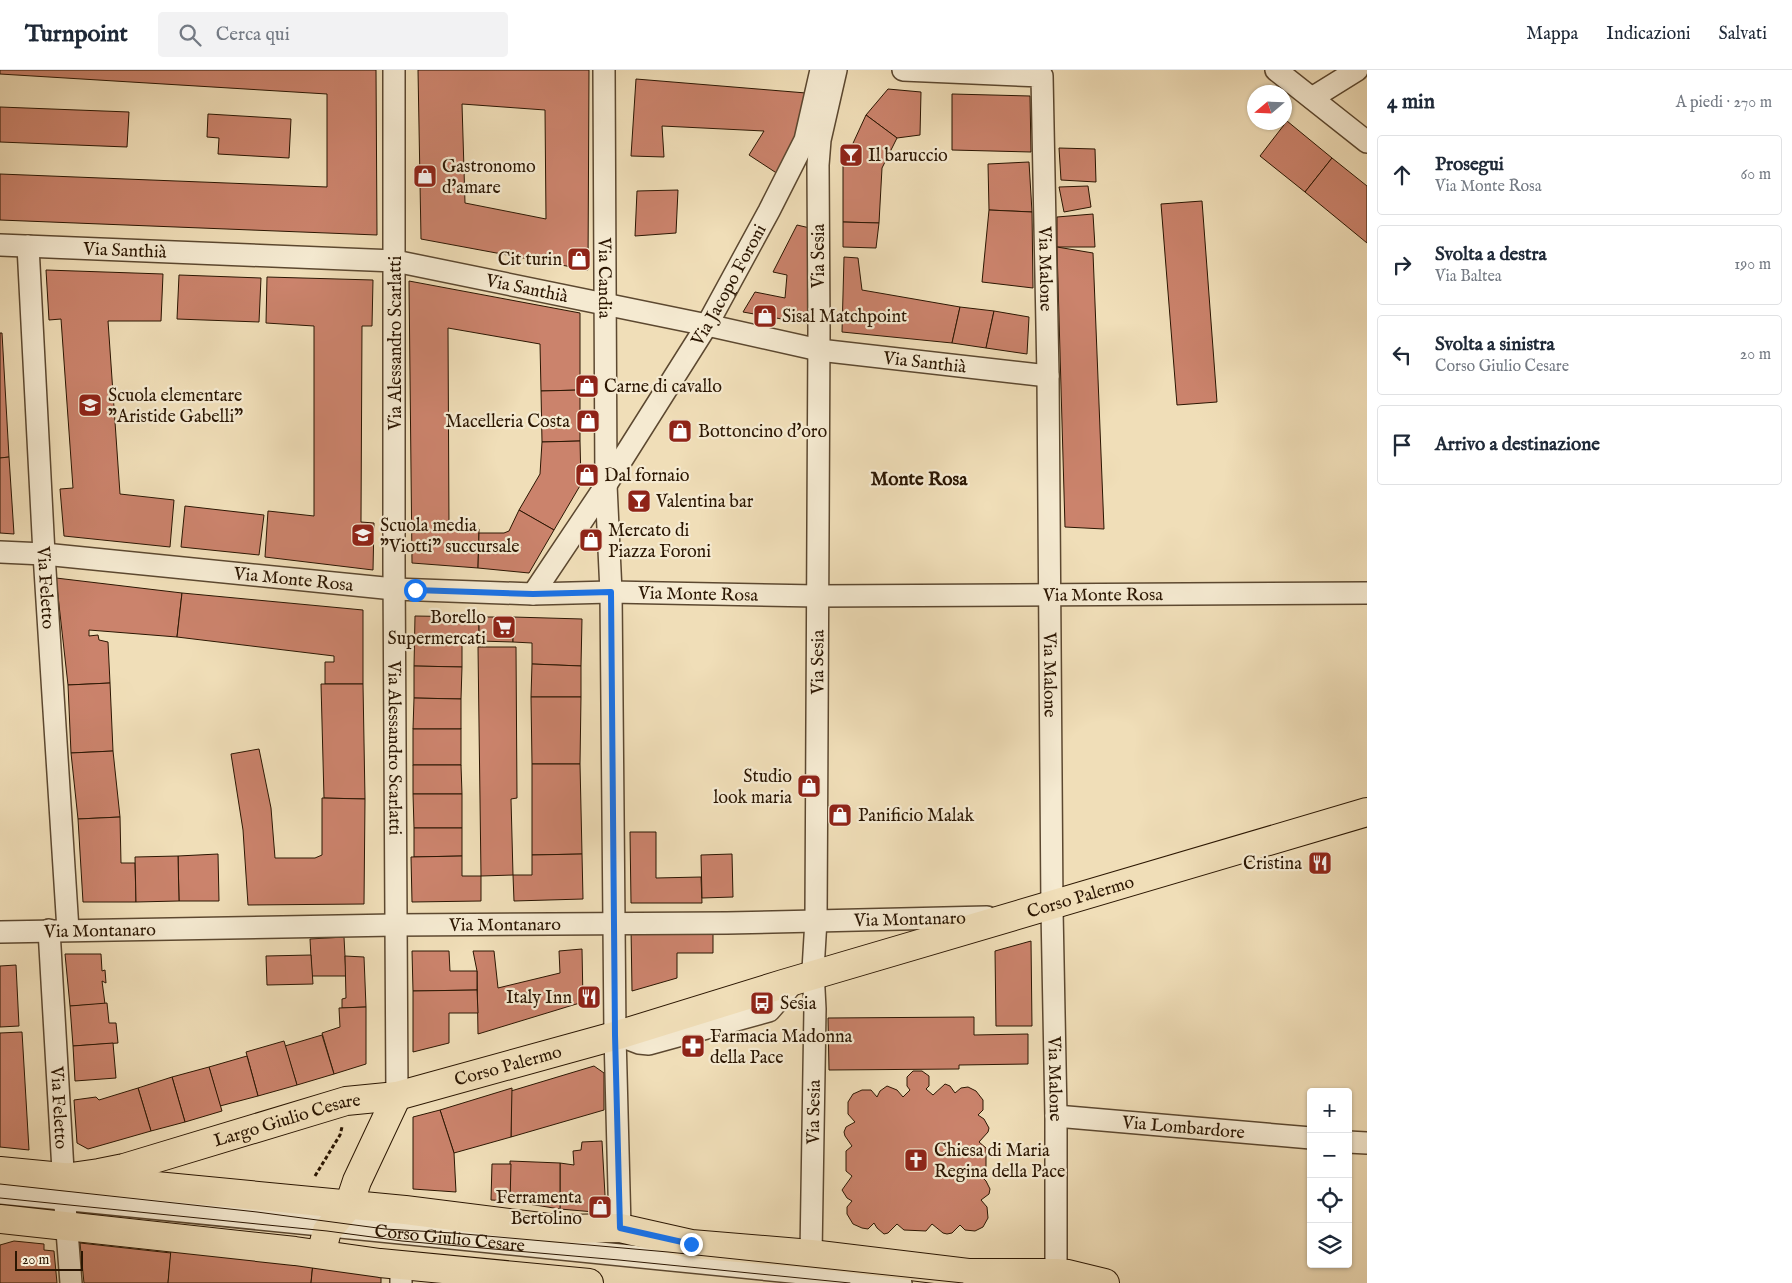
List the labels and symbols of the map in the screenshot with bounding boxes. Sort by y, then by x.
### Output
north arrow [1247,85,1292,130]
bar icon: Il baruccio [838,142,864,168]
place label: Il baruccio [868,145,948,168]
place label: Gastronomo d'amare [442,156,536,200]
shop icon: Gastronomo d'amare [412,163,438,189]
street label: Via Jacopo Foroni [686,221,773,352]
street label: Via Sesia [808,223,831,289]
street label: Via Malone [1032,225,1057,312]
street label: Via Candia [592,237,615,319]
street label: Via Santhià [82,238,167,265]
shop icon: Cit turin [566,246,592,272]
place label: Cit turin [498,249,562,272]
street label: Via Alessandro Scarlatti [385,255,408,431]
street label: Via Santhià [483,270,570,309]
shop icon: Sisal Matchpoint [752,303,778,329]
place label: Sisal Matchpoint [782,306,907,329]
street label: Via Santhià [881,347,967,380]
shop icon: Carne di cavallo [574,373,600,399]
place label: Carne di cavallo [604,376,722,399]
place label: Scuola elementare "Aristide Gabelli" [108,385,243,429]
school or university icon: Scuola elementare "Aristide Gabelli" [77,392,103,418]
shop icon: Macelleria Costa [575,408,601,434]
place label: Macelleria Costa [445,411,570,434]
shop icon: Bottoncino d'oro [667,418,693,444]
place label: Bottoncino d'oro [698,421,827,444]
shop icon: Dal fornaio [574,462,600,488]
place label: Dal fornaio [604,465,690,488]
district label: Monte Rosa [871,468,968,492]
bar icon: Valentina bar [626,488,652,514]
place label: Valentina bar [655,491,754,514]
place label: Scuola media "Viotti" succursale [380,515,520,559]
place label: Mercato di Piazza Foroni [608,520,711,564]
school or university icon: Scuola media "Viotti" succursale [350,522,376,548]
shop icon: Mercato di Piazza Foroni [578,527,604,553]
street label: Via Feletto [31,545,59,630]
street label: Via Monte Rosa [232,563,355,598]
route start [404,579,427,602]
street label: Via Monte Rosa [637,583,759,608]
street label: Via Monte Rosa [1042,584,1163,608]
place label: Borello Supermercati [388,607,486,651]
supermarket icon: Borello Supermercati [491,614,517,640]
street label: Via Sesia [807,630,830,696]
street label: Via Malone [1037,631,1061,718]
street label: Via Alessandro Scarlatti [382,660,406,836]
place label: Studio look maria [713,766,792,810]
shop icon: Studio look maria [796,773,822,799]
shop icon: Panificio Malak [827,802,853,828]
place label: Panificio Malak [858,805,974,828]
restaurant icon: Cristina [1307,850,1333,876]
place label: Cristina [1243,853,1302,876]
street label: Corso Palermo [1025,871,1137,924]
street label: Via Montanaro [853,907,966,933]
street label: Via Montanaro [448,914,561,938]
street label: Via Montanaro [43,919,156,944]
restaurant icon: Italy Inn [576,984,602,1010]
place label: Italy Inn [506,987,572,1010]
bus stop icon: Sesia [749,990,775,1016]
place label: Sesia [780,993,817,1016]
place label: Farmacia Madonna della Pace [710,1026,853,1070]
pharmacy icon: Farmacia Madonna della Pace [680,1033,706,1059]
street label: Via Malone [1041,1035,1066,1121]
street label: Corso Palermo [452,1041,565,1093]
street label: Via Feletto [44,1065,72,1150]
street label: Via Sesia [803,1079,827,1146]
street label: Largo Giulio Cesare [211,1090,362,1153]
street label: Via Lombardore [1120,1112,1246,1145]
place label: Chiesa di Maria Regina della Pace [934,1140,1065,1184]
church icon: Chiesa di Maria Regina della Pace [903,1147,929,1173]
place label: Ferramenta Bertolino [496,1187,582,1231]
shop icon: Ferramenta Bertolino [587,1194,613,1220]
street label: Corso Giulio Cesare [373,1220,526,1258]
route end [680,1233,703,1256]
scale bar [15,1248,82,1271]

